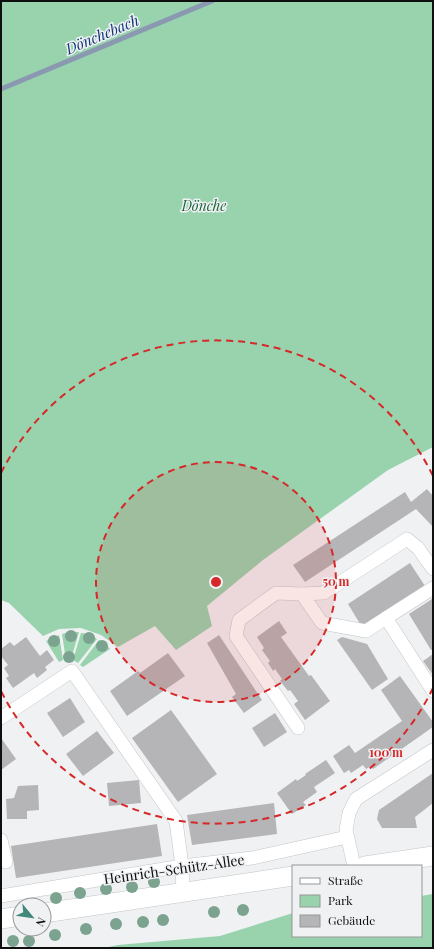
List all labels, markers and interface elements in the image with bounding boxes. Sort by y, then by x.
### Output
water label: Dönchebach [61,10,142,59]
park label: Dönche [181,196,226,215]
text: 50 m [323,573,350,589]
centre of rings [209,575,223,589]
text: 100 m [369,744,403,760]
street label: Heinrich-Schütz-Allee [102,850,246,888]
legend [292,865,422,937]
text: Straße [328,872,363,888]
text: Park [328,892,353,908]
north arrow [12,897,52,937]
text: Gebäude [328,912,375,928]
text: N [33,915,50,929]

